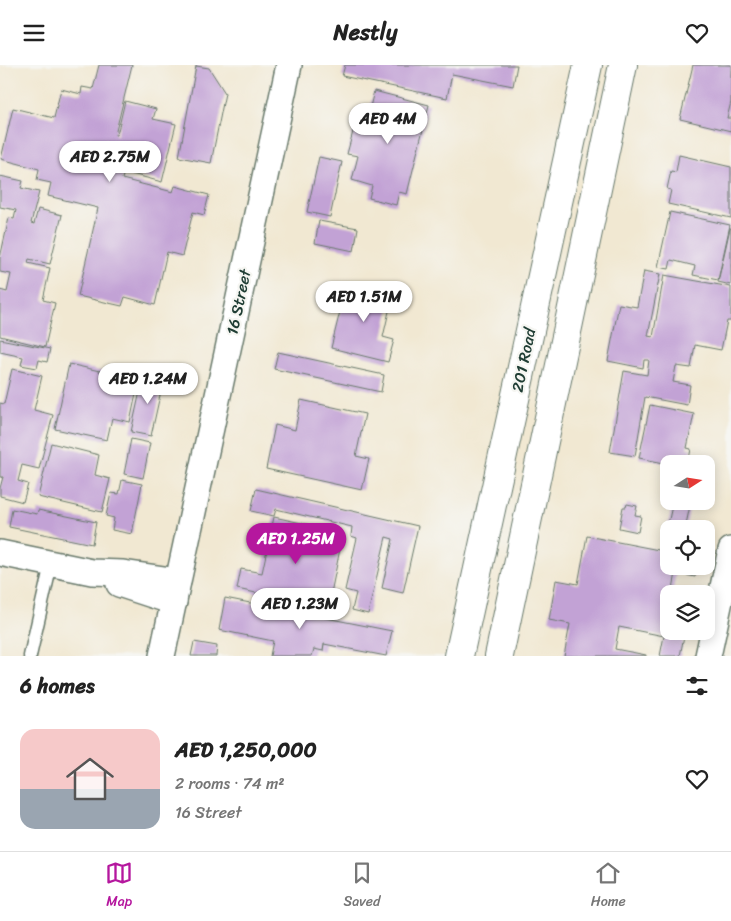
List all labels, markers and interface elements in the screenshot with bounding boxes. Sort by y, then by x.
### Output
text: Nestly [334,13,397,52]
icon: menu [20,19,48,47]
icon: heart [683,19,711,47]
pin: AED 4M [347,103,429,145]
text: AED 4M [360,104,416,133]
pin: AED 2.75M [53,141,167,183]
text: AED 2.75M [70,142,150,171]
street label: 16 Street [217,266,260,338]
pin: AED 1.51M [307,281,421,323]
text: AED 1.51M [326,282,402,311]
street label: 201 Road [503,324,545,395]
pin: AED 1.24M [91,363,205,405]
text: AED 1.24M [109,364,187,393]
north arrow [660,455,715,510]
map controls [660,455,715,640]
button: locate [660,520,715,575]
pin: AED 1.25M [239,523,353,565]
text: AED 1.25M [257,524,335,553]
button: layers [660,585,715,640]
pin: AED 1.23M [243,587,357,630]
text: AED 1.23M [262,589,338,618]
text: 6 homes [20,667,95,705]
icon: filters [683,672,711,700]
text: AED 1,250,000 [175,731,317,769]
icon: home [60,749,120,809]
icon: heart [683,765,711,793]
text: 2 rooms · 74 m² [175,769,285,798]
text: 16 Street [175,798,242,827]
tab: Map [105,859,133,914]
tab: Saved [344,859,380,914]
tab: Home [591,859,626,914]

